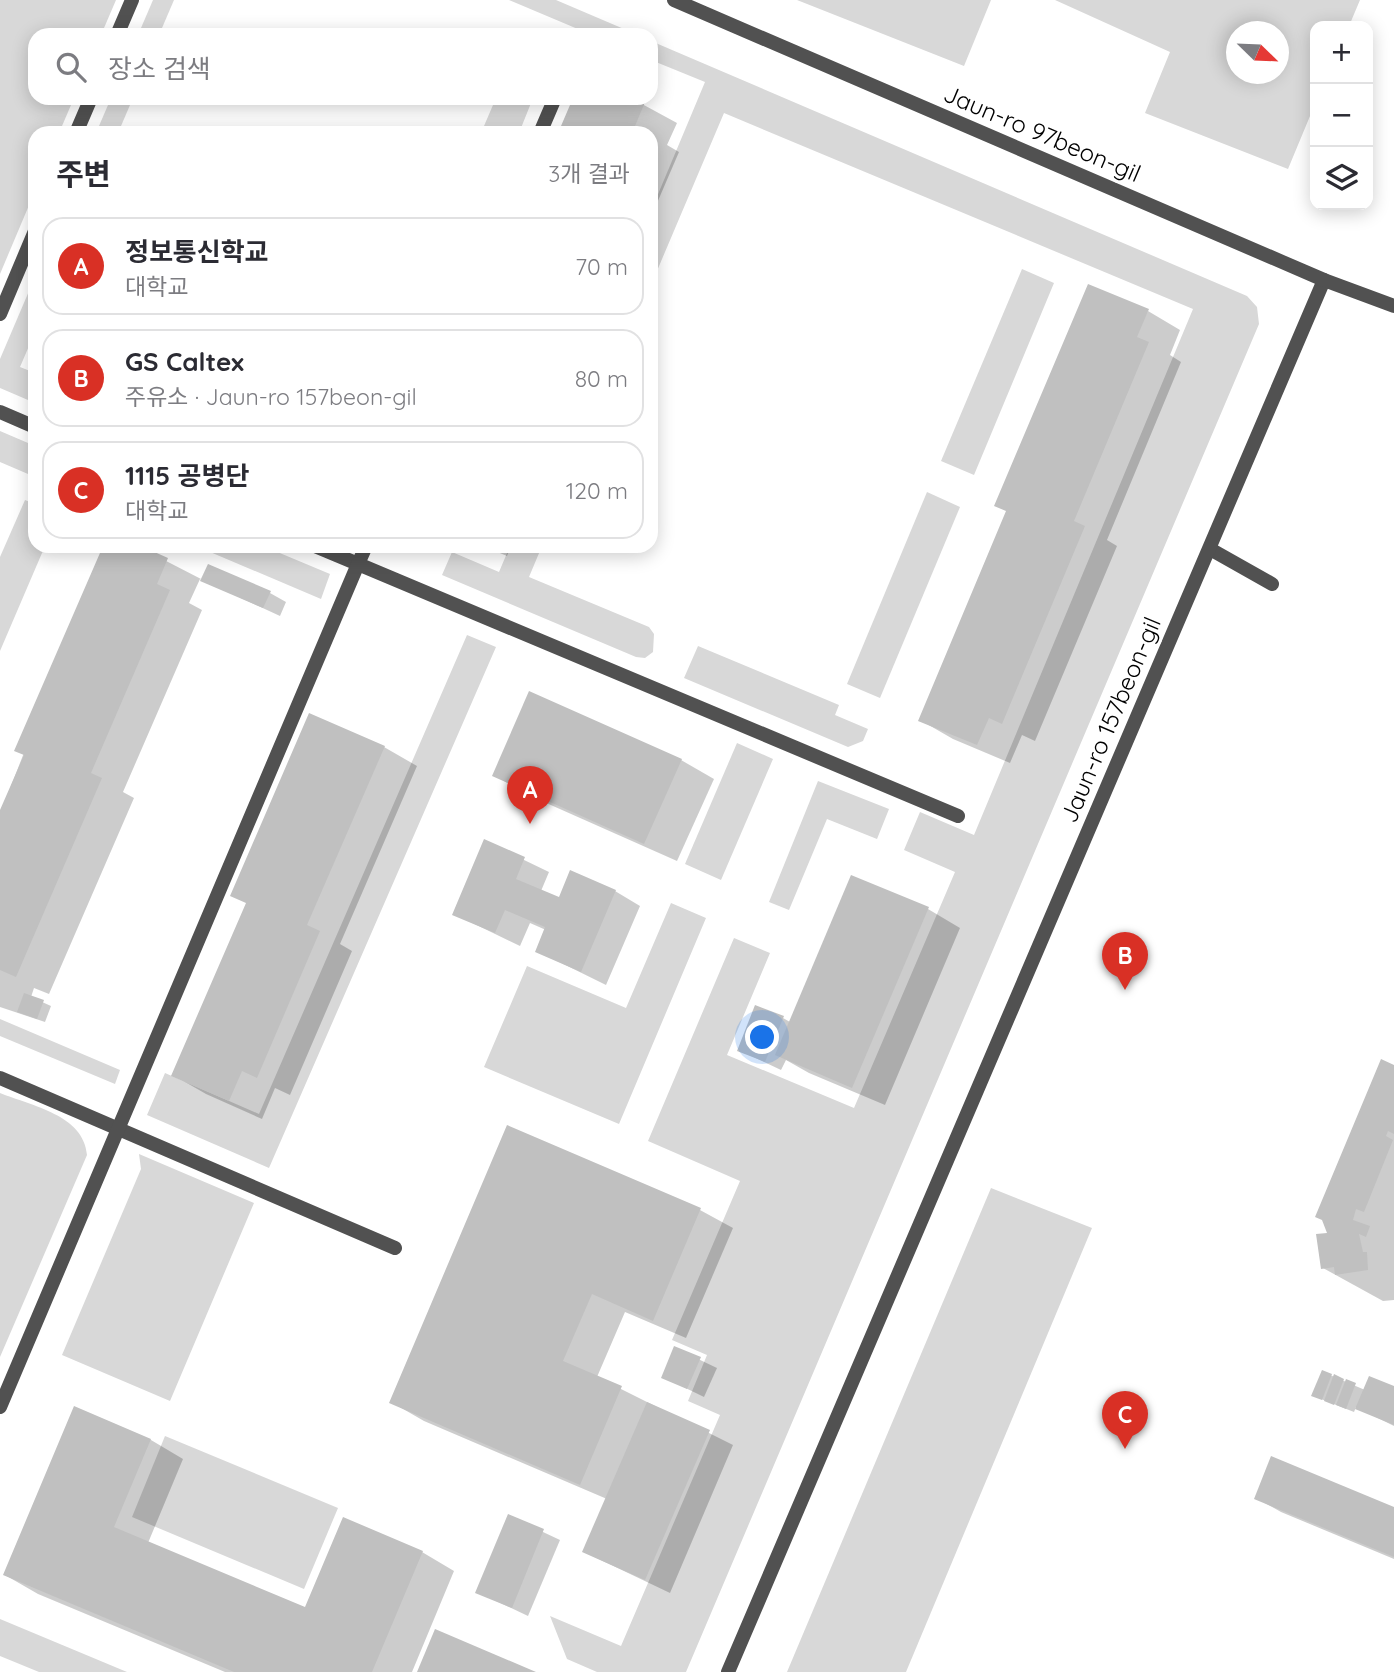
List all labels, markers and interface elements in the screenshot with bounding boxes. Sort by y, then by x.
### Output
north arrow [1226,21,1289,84]
map controls [1310,21,1373,210]
button: + [1310,21,1373,84]
search box [28,28,658,105]
icon: search [52,48,90,86]
text: 장소 검색 [108,52,211,85]
street label: Jaun-ro 97beon-gil [939,78,1145,188]
button: − [1310,84,1373,147]
button: layers [1310,147,1373,210]
text: 주변 [56,155,111,193]
text: 3개 결과 [548,159,630,188]
text: 정보통신학교 [125,235,269,268]
text: A [74,252,88,281]
text: 70 m [575,252,628,281]
text: 대학교 [125,272,188,301]
text: GS Caltex [125,345,244,378]
text: B [73,364,89,393]
text: 80 m [575,364,628,393]
text: 주유소 · Jaun-ro 157beon-gil [125,382,417,411]
text: 1115 공병단 [125,459,249,492]
text: C [74,476,88,505]
text: 120 m [566,476,628,505]
text: 대학교 [125,496,188,525]
street label: Jaun-ro 157beon-gil [1053,612,1167,827]
pin: A [507,766,553,824]
pin: B [1102,932,1148,990]
your location [745,1020,779,1054]
pin: C [1102,1391,1148,1449]

